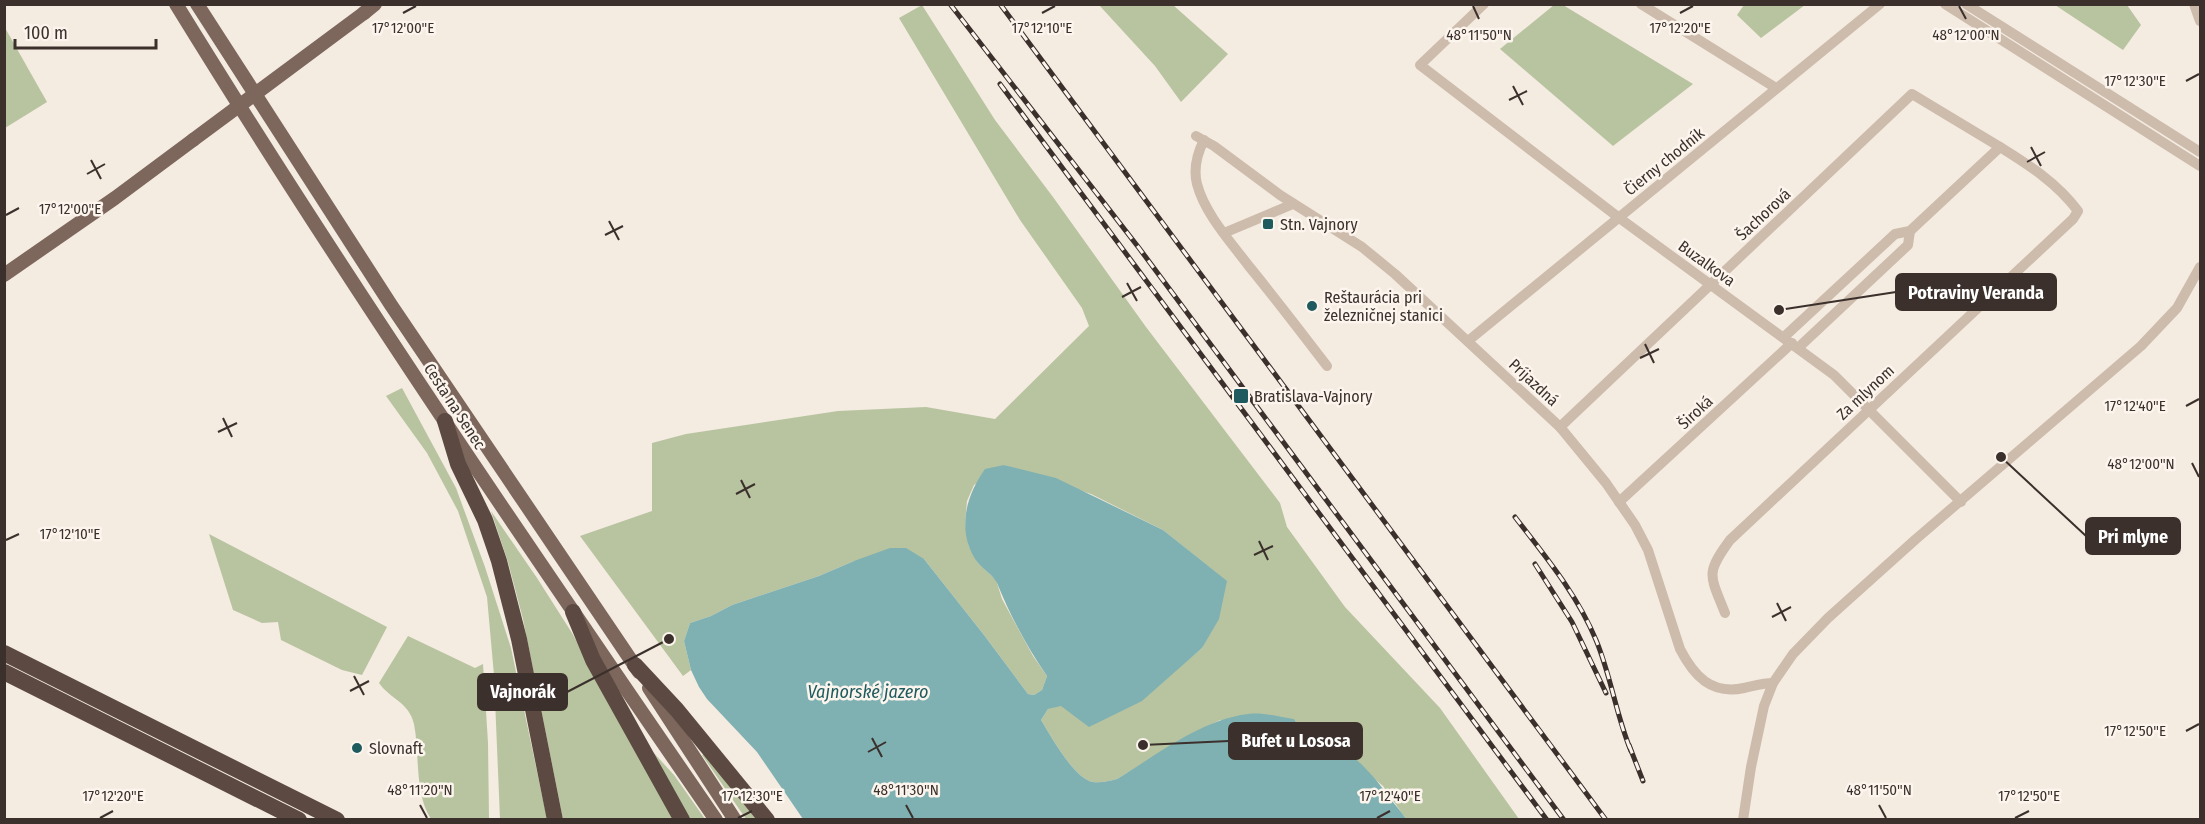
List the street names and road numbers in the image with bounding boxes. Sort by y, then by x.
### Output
street label: Čierny chodník [1620,122,1709,199]
street label: Šachorová [1731,183,1795,244]
street label: Buzalkova [1675,236,1739,290]
street label: Príjazdná [1505,355,1562,410]
street label: Cesta na Senec [420,360,489,453]
street label: Za mlynom [1833,361,1898,424]
street label: Široká [1673,391,1717,433]

